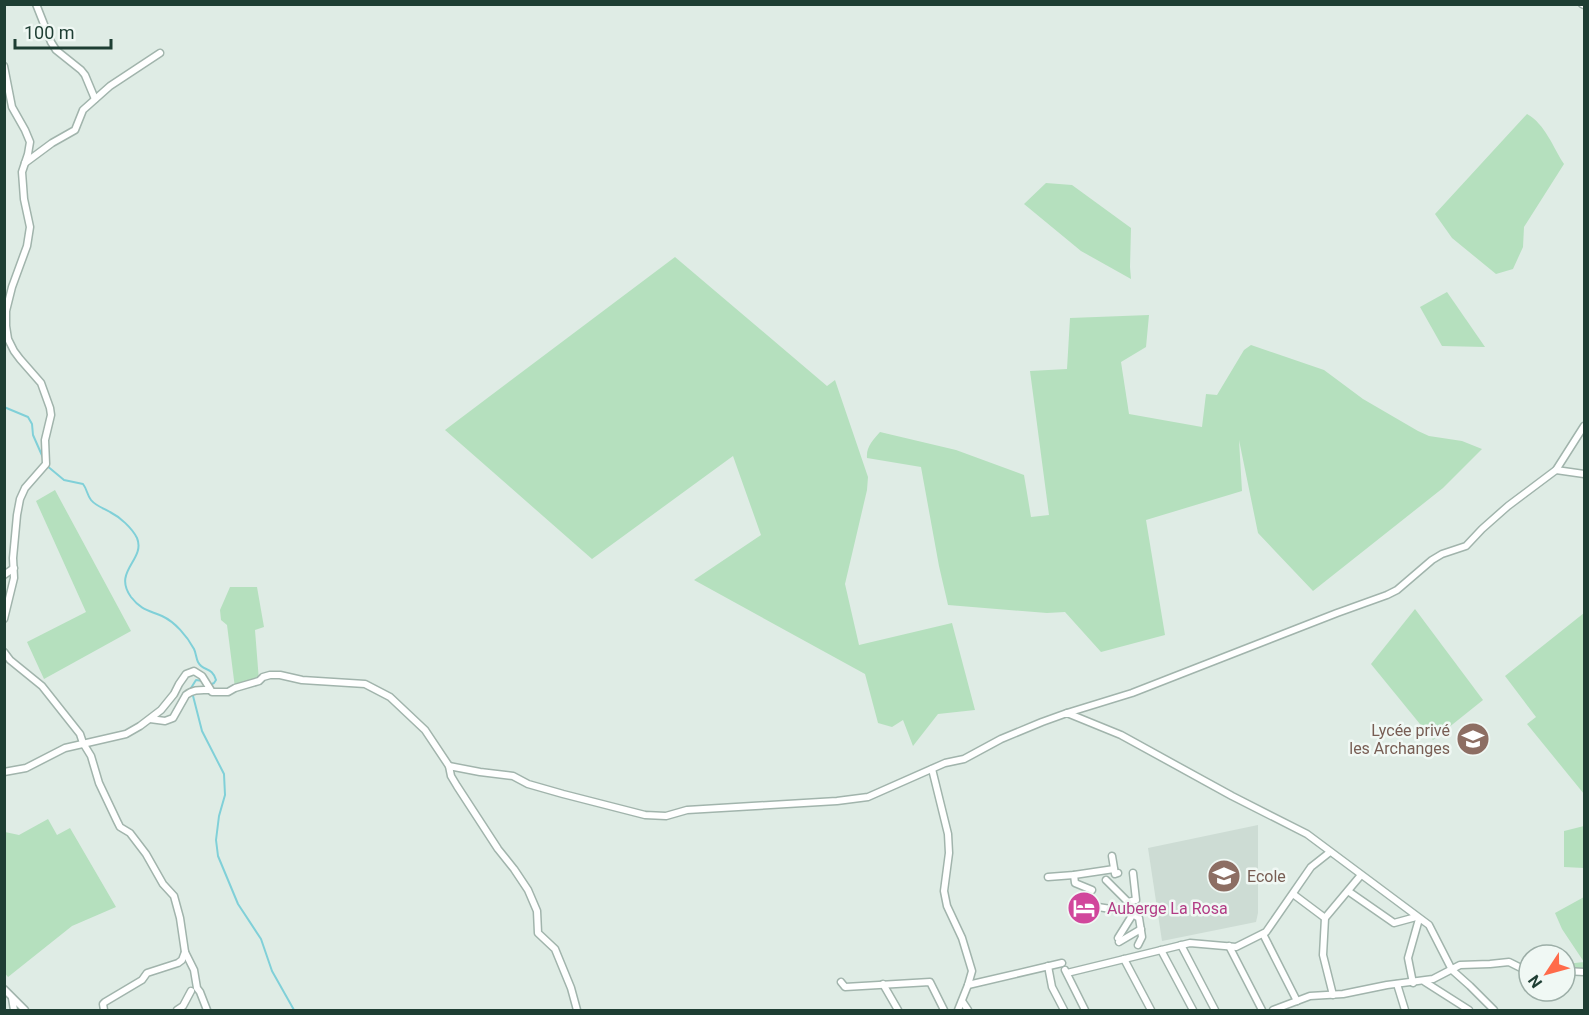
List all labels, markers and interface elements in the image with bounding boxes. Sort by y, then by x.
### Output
scale bar [15,12,111,50]
text: 100 m [24,22,75,43]
place label: Lycée privé les Archanges [1349,721,1450,758]
school or university icon: Lycée privé les Archanges [1455,721,1491,757]
school or university icon: Ecole [1206,858,1242,894]
place label: Ecole [1247,867,1286,886]
hotel icon: Auberge La Rosa [1066,890,1102,926]
place label: Auberge La Rosa [1107,899,1228,918]
north arrow [1517,943,1577,1003]
text: N [1524,971,1546,992]

